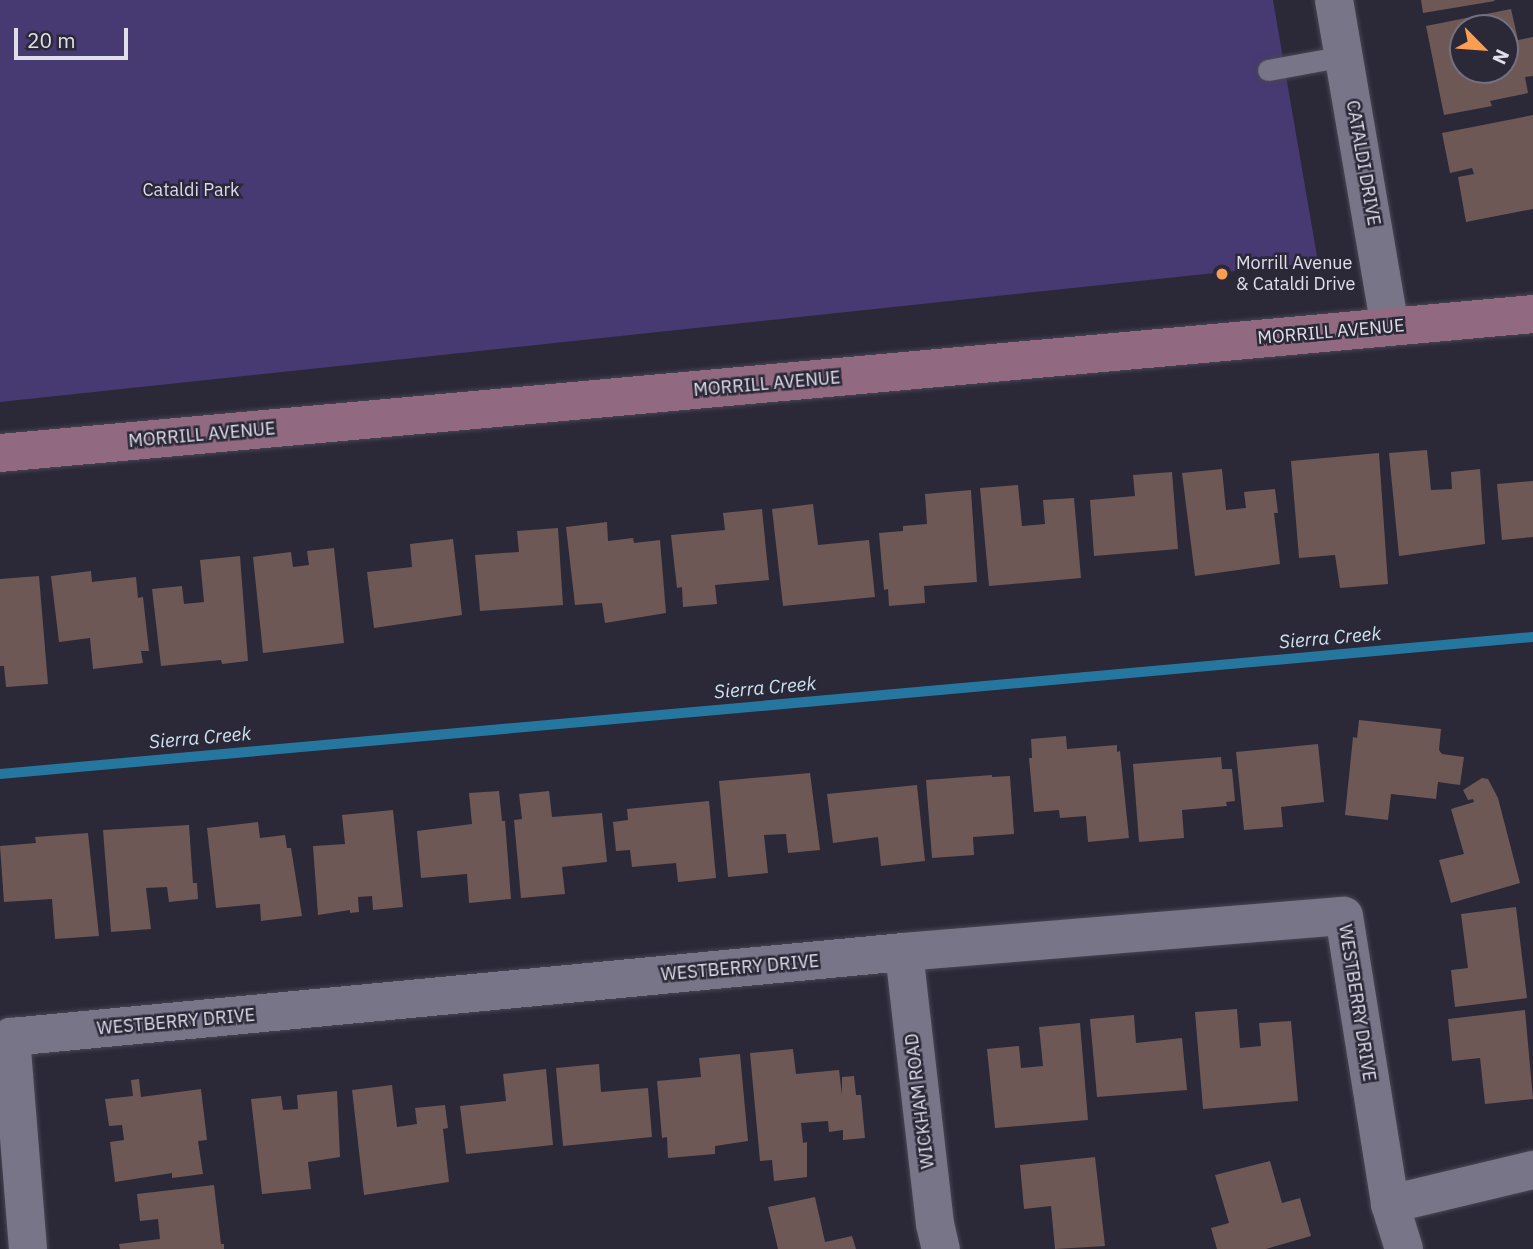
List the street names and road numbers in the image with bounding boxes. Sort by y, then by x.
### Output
street label: CATALDI DRIVE [1341,99,1385,227]
street label: MORRILL AVENUE [1257,315,1405,349]
street label: MORRILL AVENUE [693,367,841,401]
street label: MORRILL AVENUE [128,418,276,452]
street label: WESTBERRY DRIVE [1334,923,1380,1083]
street label: WESTBERRY DRIVE [660,950,820,986]
street label: WESTBERRY DRIVE [96,1004,256,1040]
street label: WICKHAM ROAD [901,1032,939,1170]

